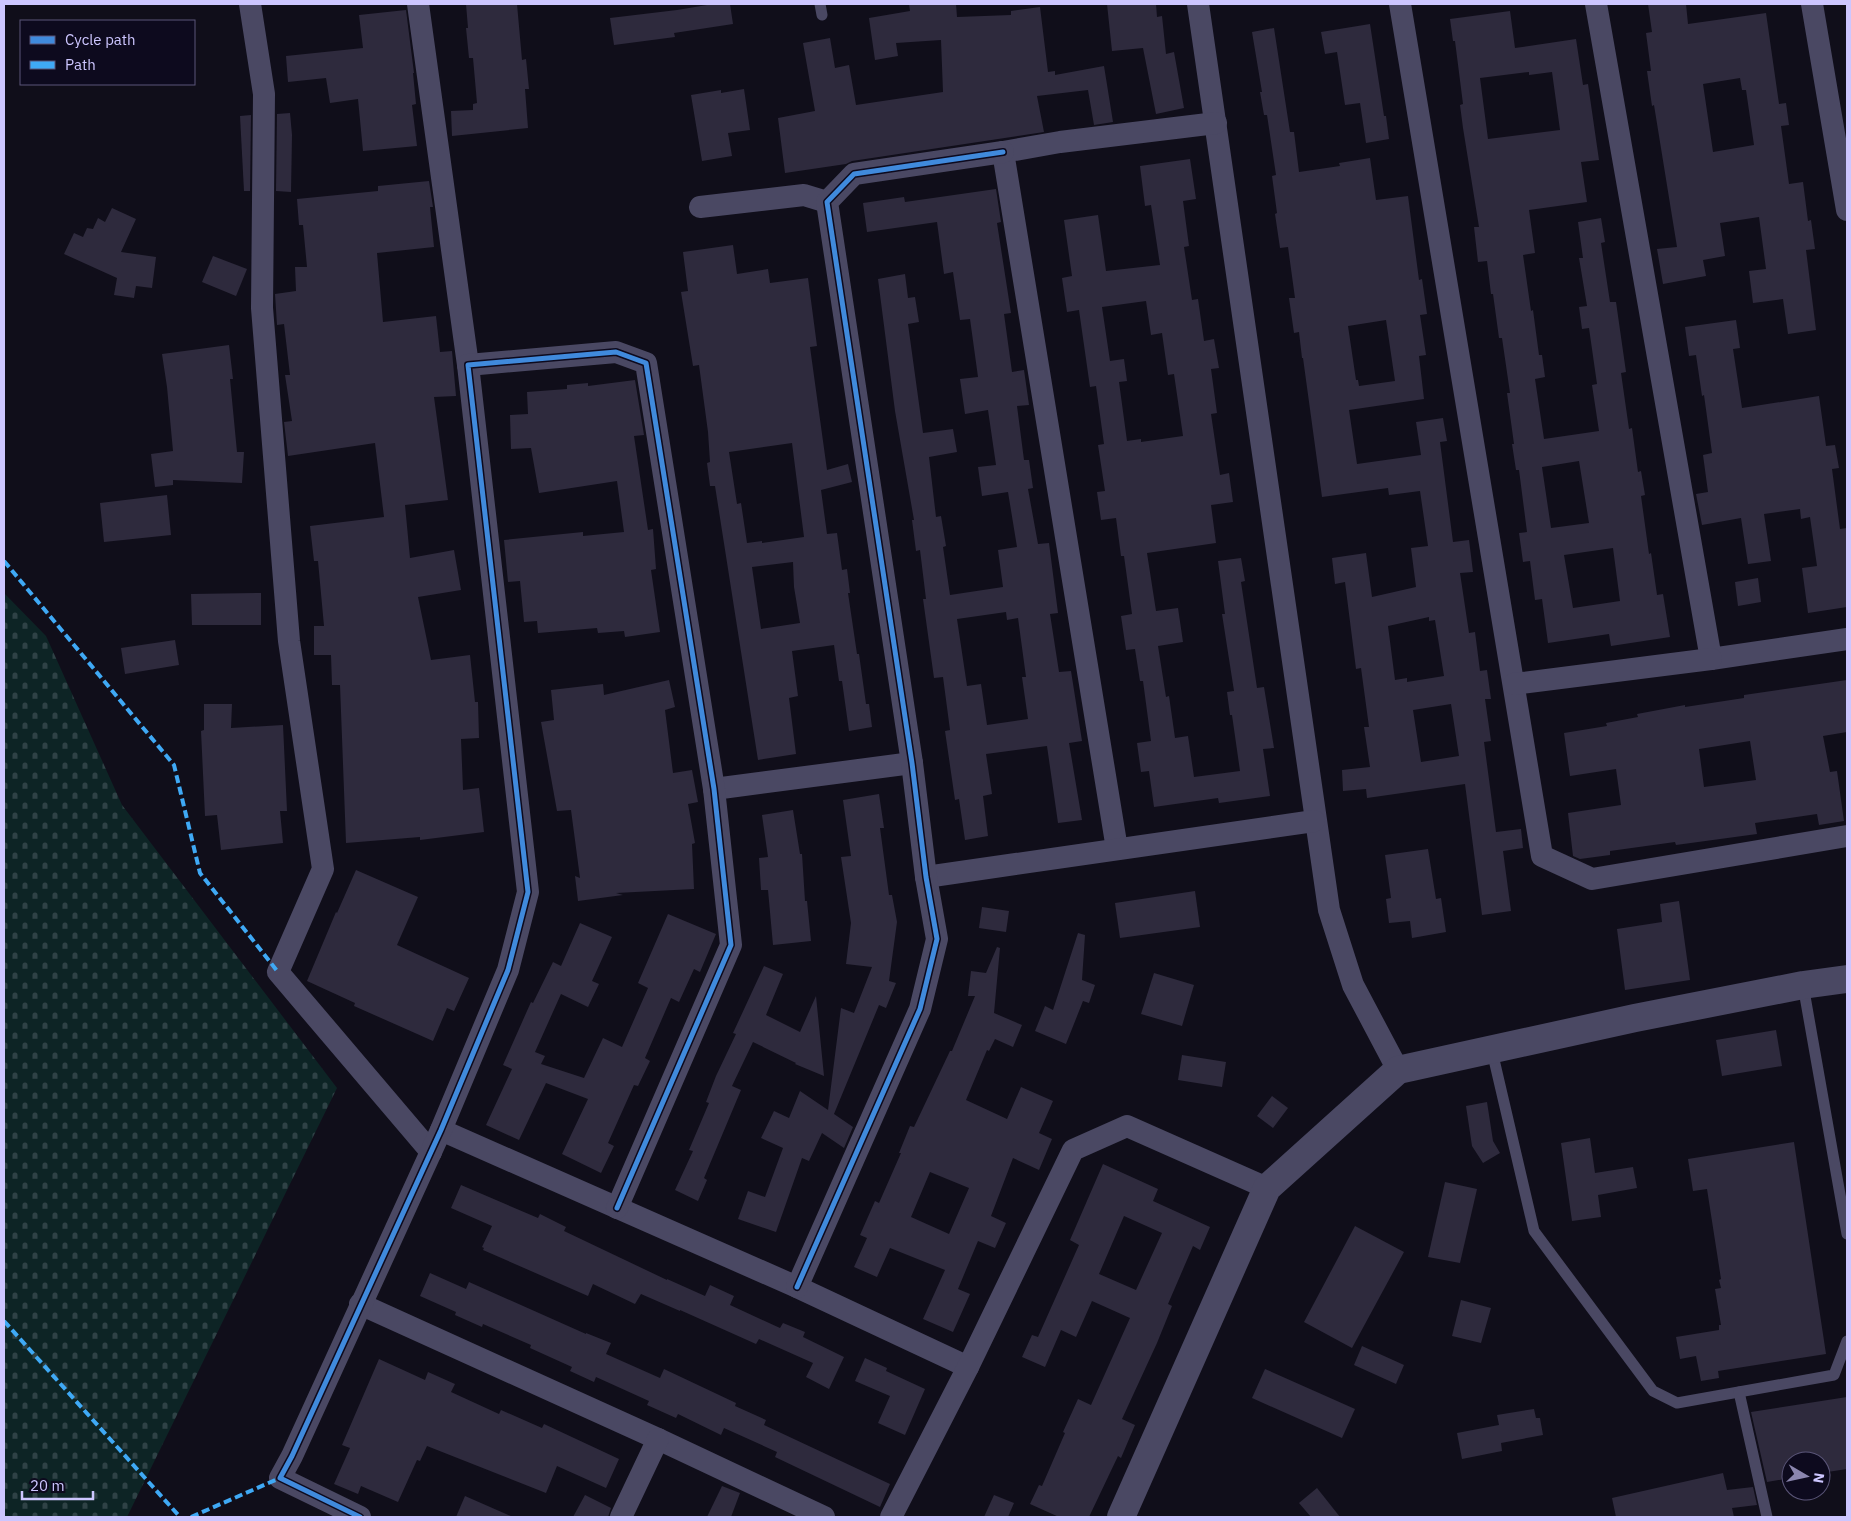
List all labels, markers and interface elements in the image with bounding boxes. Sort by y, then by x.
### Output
legend [20,20,195,85]
text: Cycle path [65,30,136,49]
text: Path [65,55,96,74]
north arrow [1781,1451,1831,1501]
scale bar [22,1468,94,1500]
text: N [1809,1472,1829,1484]
text: 20 m [30,1476,65,1495]

